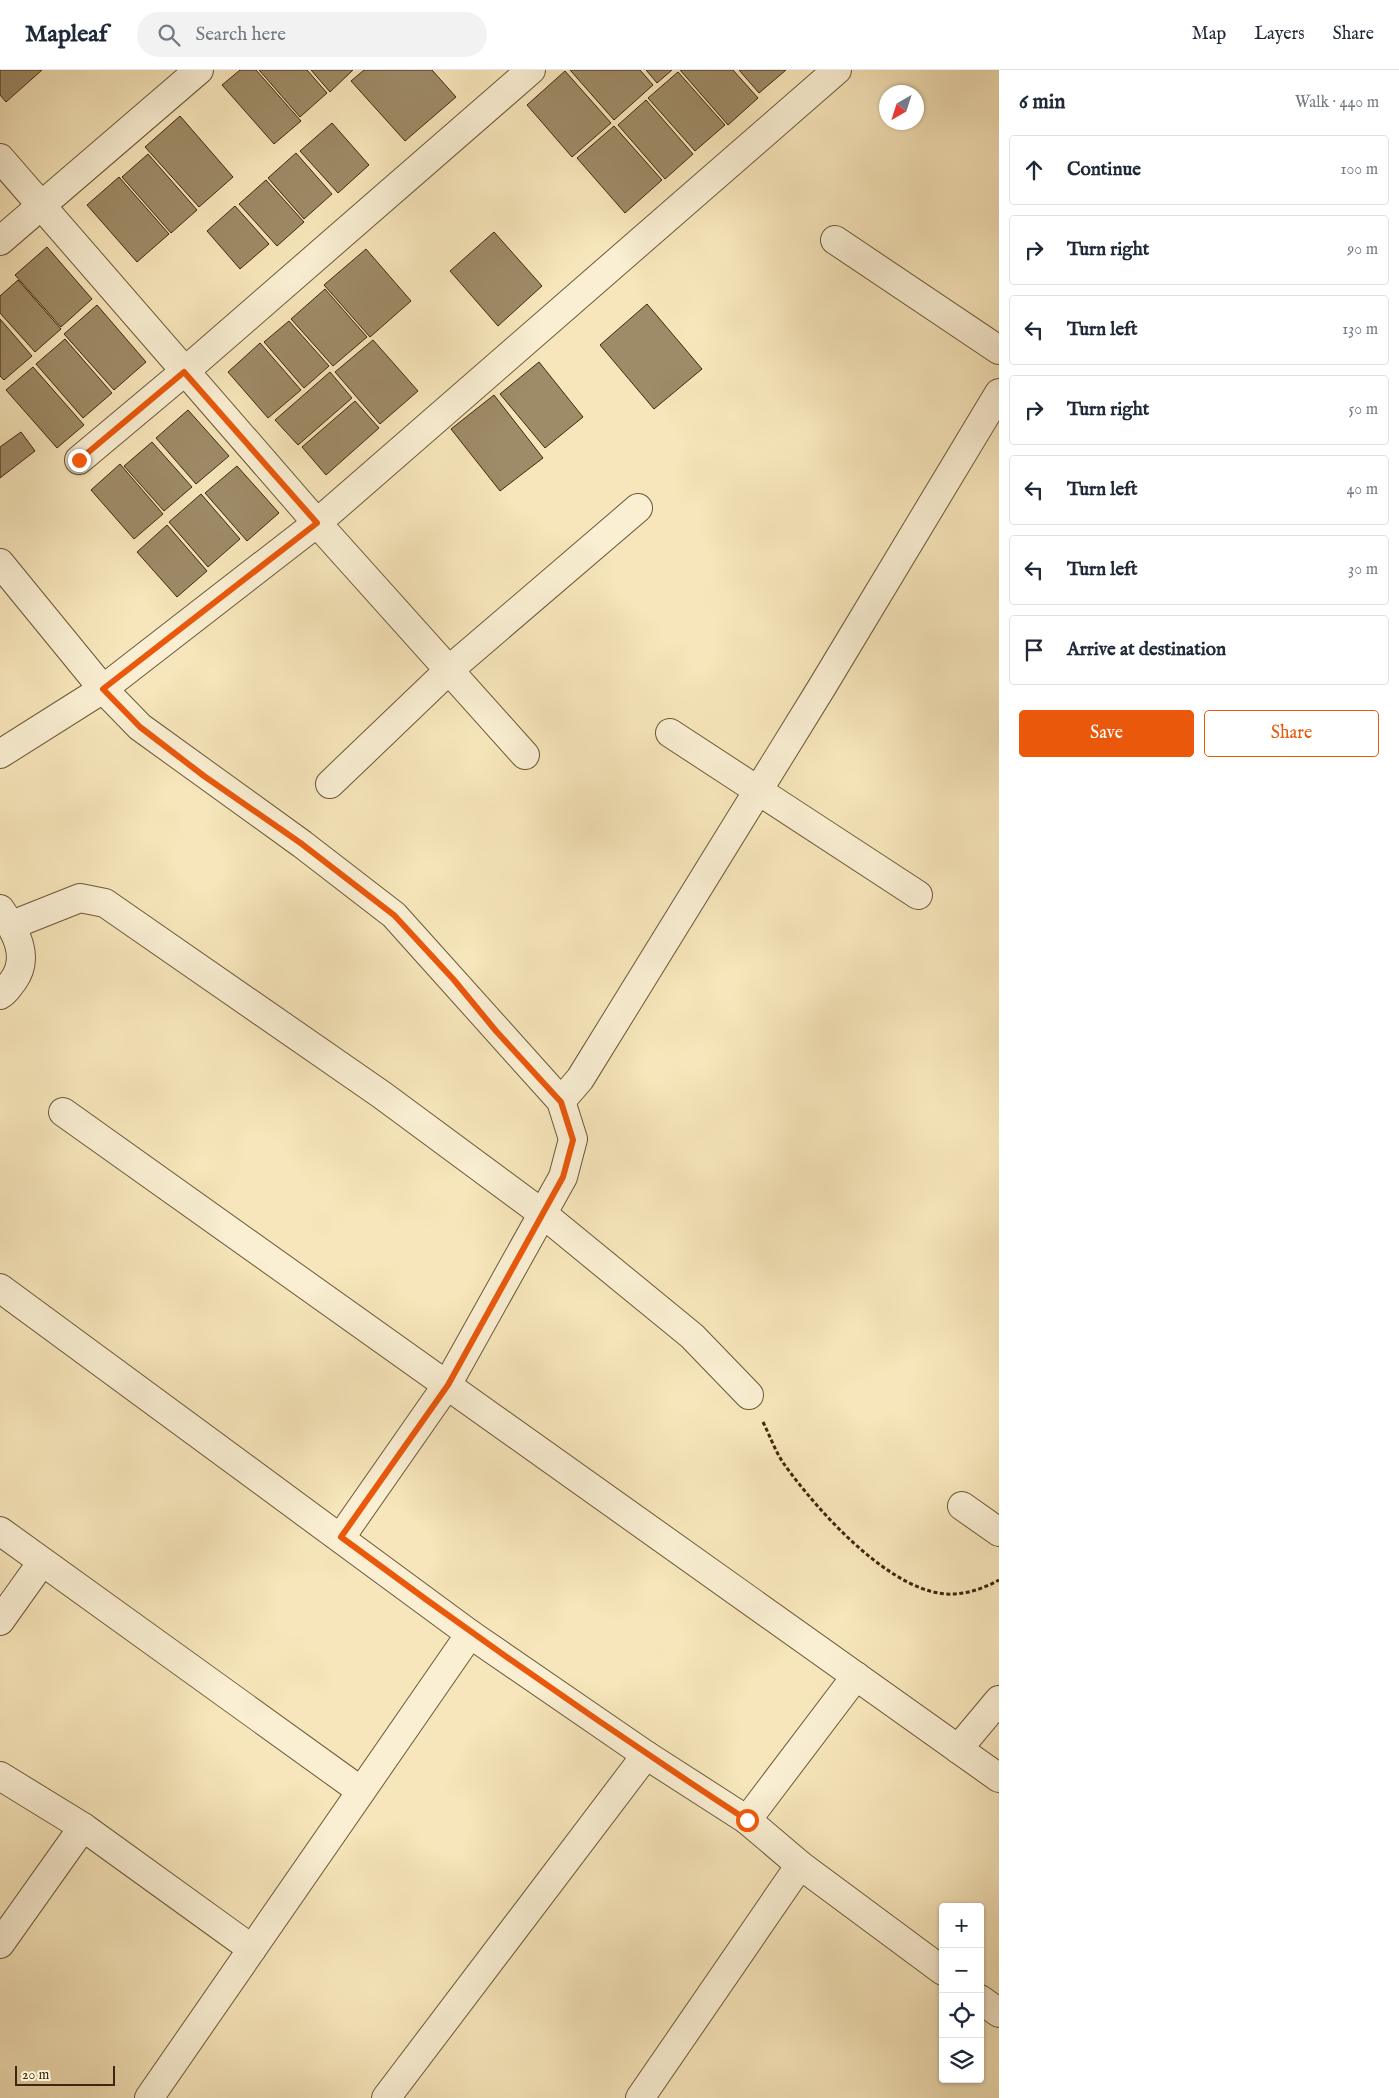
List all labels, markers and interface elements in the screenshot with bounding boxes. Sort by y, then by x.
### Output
search box [137,12,487,57]
text: Mapleaf [25,19,107,50]
icon: search [155,21,183,49]
text: Search here [195,23,286,47]
text: Map [1192,23,1226,46]
text: Layers [1254,23,1305,46]
text: Share [1333,23,1374,46]
north arrow [879,85,924,130]
text: 6 min [1019,89,1065,116]
text: Walk · 440 m [1295,93,1379,113]
icon: ahead [1020,156,1048,184]
text: Continue [1067,158,1141,182]
text: 100 m [1341,160,1378,180]
icon: right [1020,236,1048,264]
text: Turn right [1067,238,1149,262]
text: 90 m [1347,240,1378,260]
icon: left [1020,316,1048,344]
text: Turn left [1067,318,1138,342]
text: 130 m [1342,320,1378,340]
icon: right [1020,396,1048,424]
text: Turn right [1067,398,1149,422]
text: 50 m [1349,400,1378,420]
route end [68,449,91,472]
icon: left [1020,476,1048,504]
text: Turn left [1067,478,1138,502]
text: 40 m [1346,480,1378,500]
icon: left [1020,556,1048,584]
text: Turn left [1067,558,1138,582]
text: 30 m [1348,560,1378,580]
icon: arrive [1020,636,1048,664]
text: Arrive at destination [1067,638,1226,662]
button: Save [1019,710,1194,757]
button: Share [1204,710,1379,757]
route start [736,1809,759,1832]
map controls [939,1903,984,2083]
button: + [939,1903,984,1948]
button: − [939,1948,984,1993]
button: locate [939,1993,984,2038]
button: layers [939,2038,984,2083]
scale bar [15,2063,115,2086]
text: 20 m [22,2066,49,2084]

